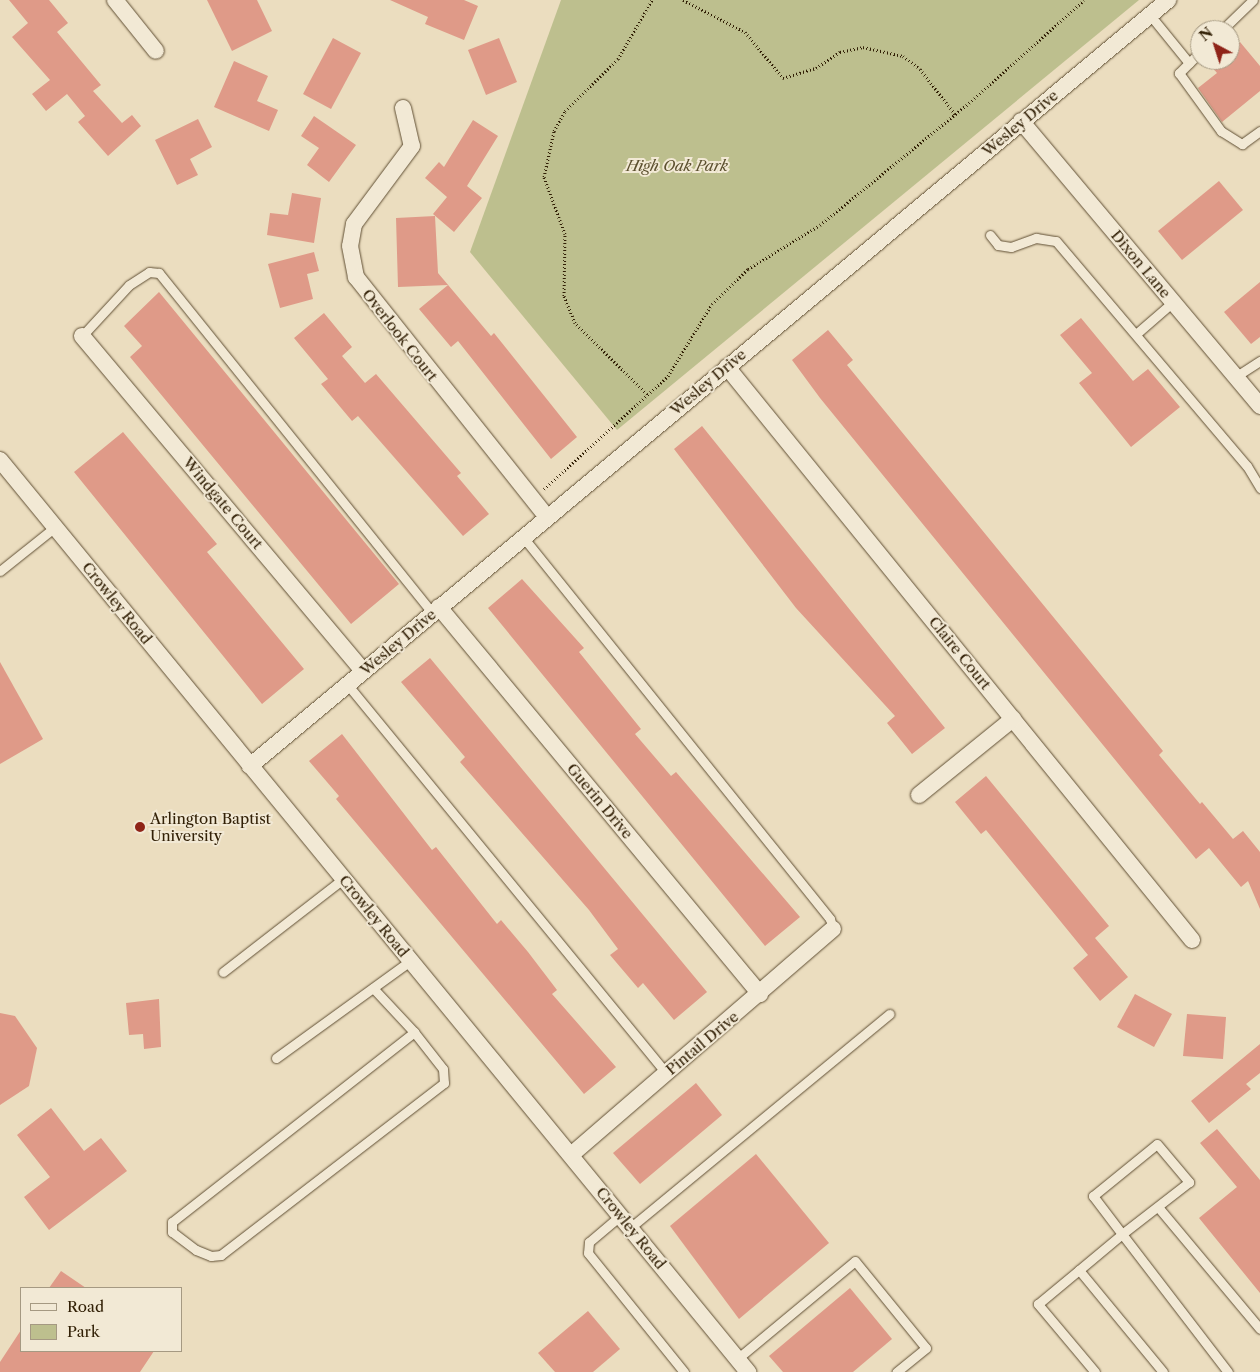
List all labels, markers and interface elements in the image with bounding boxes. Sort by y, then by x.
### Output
north arrow [1190,20,1240,70]
text: N [1196,23,1216,45]
street label: Wesley Drive [978,86,1062,160]
park label: High Oak Park [626,157,728,175]
street label: Dixon Lane [1107,226,1175,302]
street label: Overlook Court [358,285,442,385]
street label: Wesley Drive [666,345,750,419]
street label: Windgate Court [179,453,267,553]
street label: Crowley Road [78,558,156,648]
street label: Wesley Drive [356,605,440,679]
street label: Claire Court [925,613,995,693]
street label: Guerin Drive [563,760,637,842]
place label: Arlington Baptist University [150,809,271,844]
marker: Arlington Baptist University [134,821,146,833]
street label: Crowley Road [335,871,413,961]
street label: Pintail Drive [662,1007,742,1079]
street label: Crowley Road [592,1183,670,1273]
legend [20,1287,182,1352]
text: Road [67,1297,104,1316]
text: Park [67,1322,100,1341]

